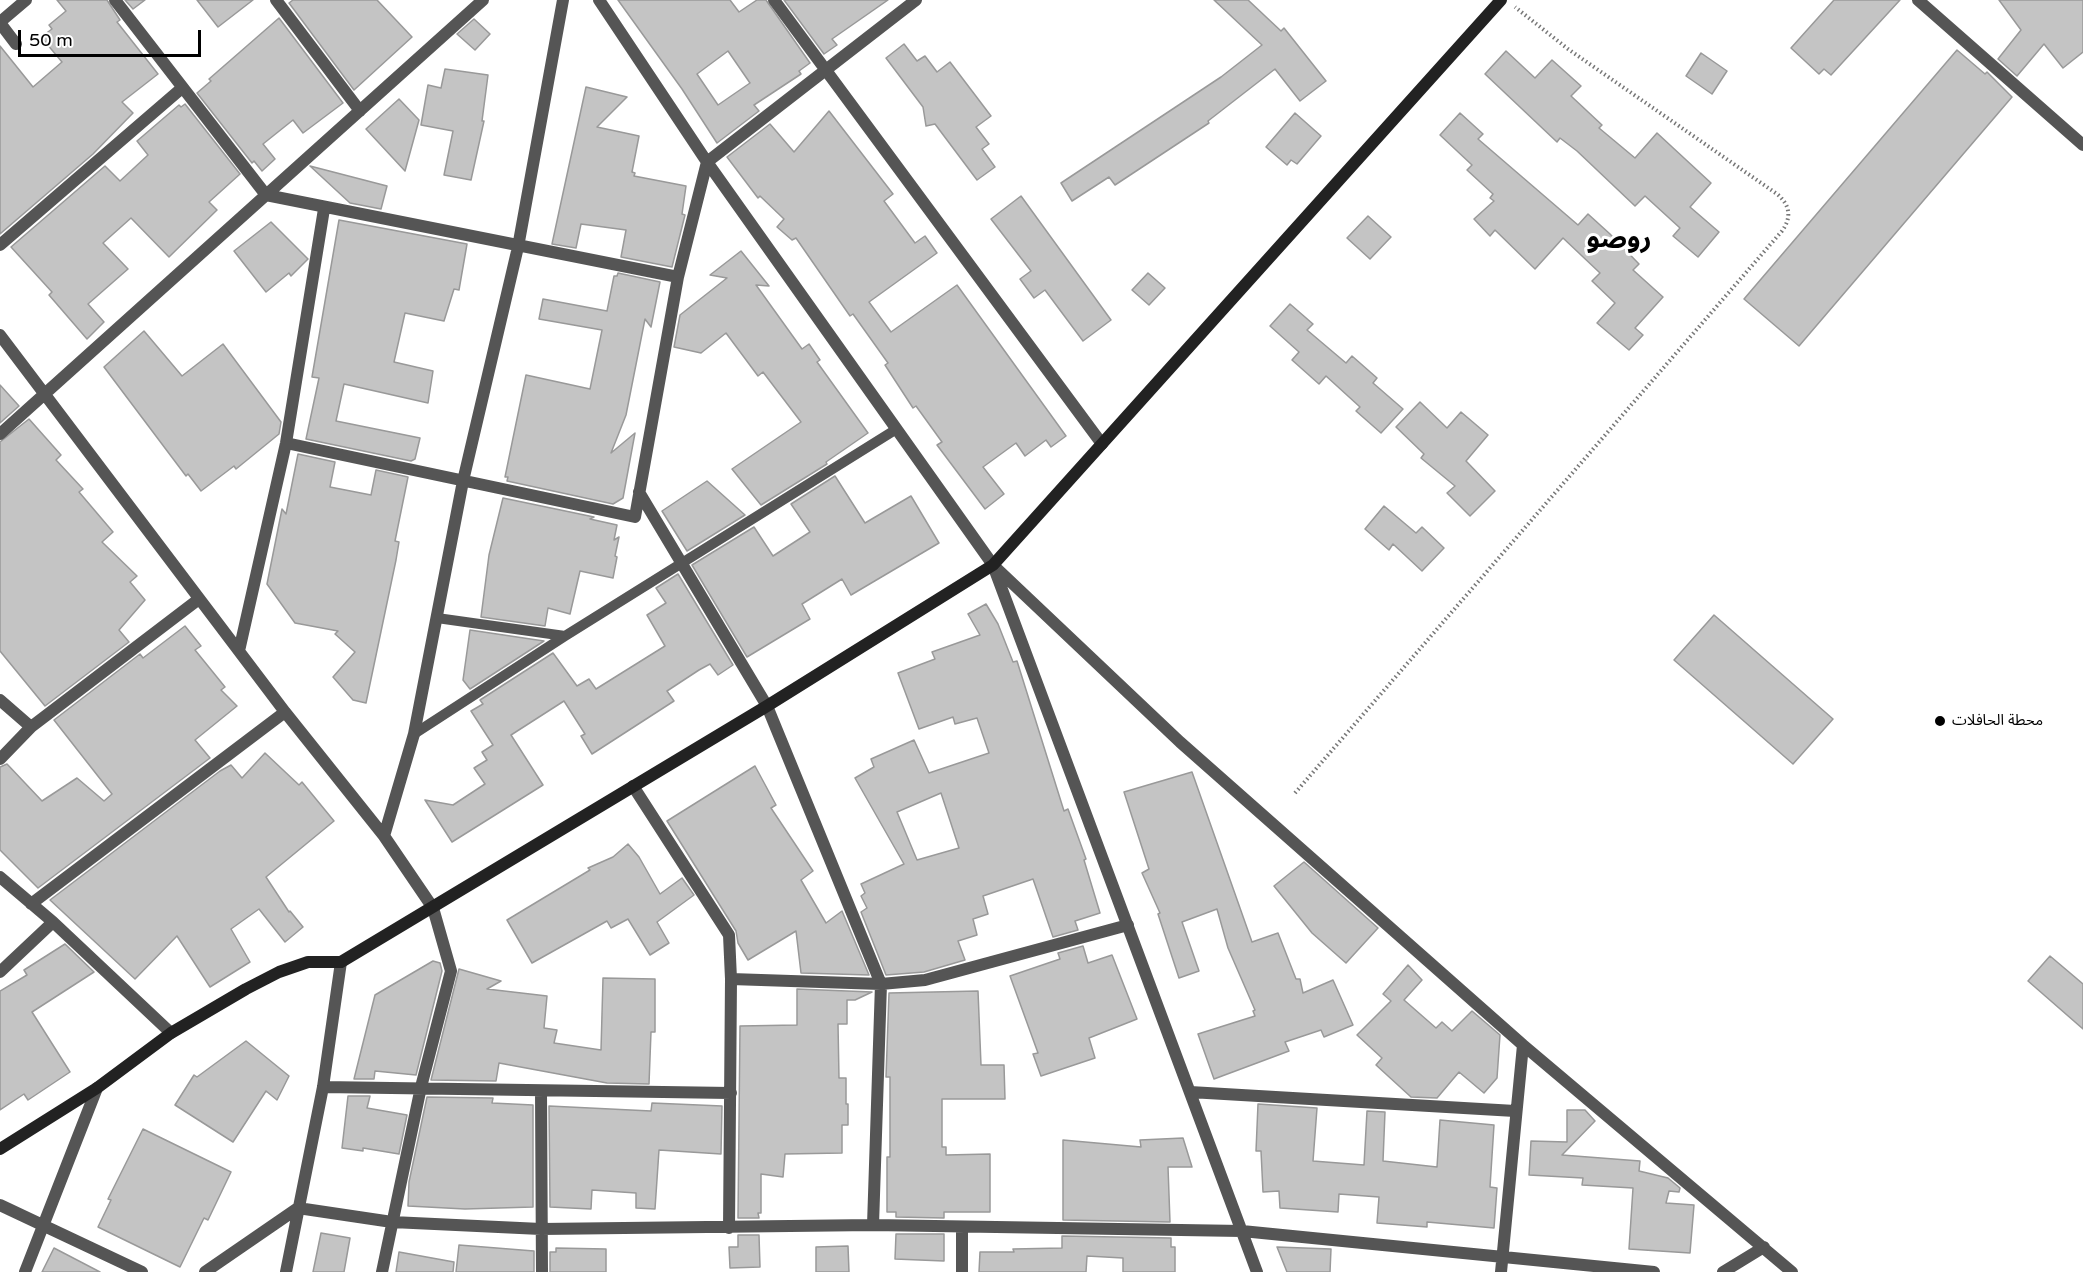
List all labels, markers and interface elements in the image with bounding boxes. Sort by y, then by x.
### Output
scale bar [21,18,204,56]
text: 50 m [29,29,73,51]
district label: روصو [1587,224,1651,256]
place label: محطة الحافلات [1952,712,2043,730]
marker: محطة الحافلات [1933,714,1947,728]

